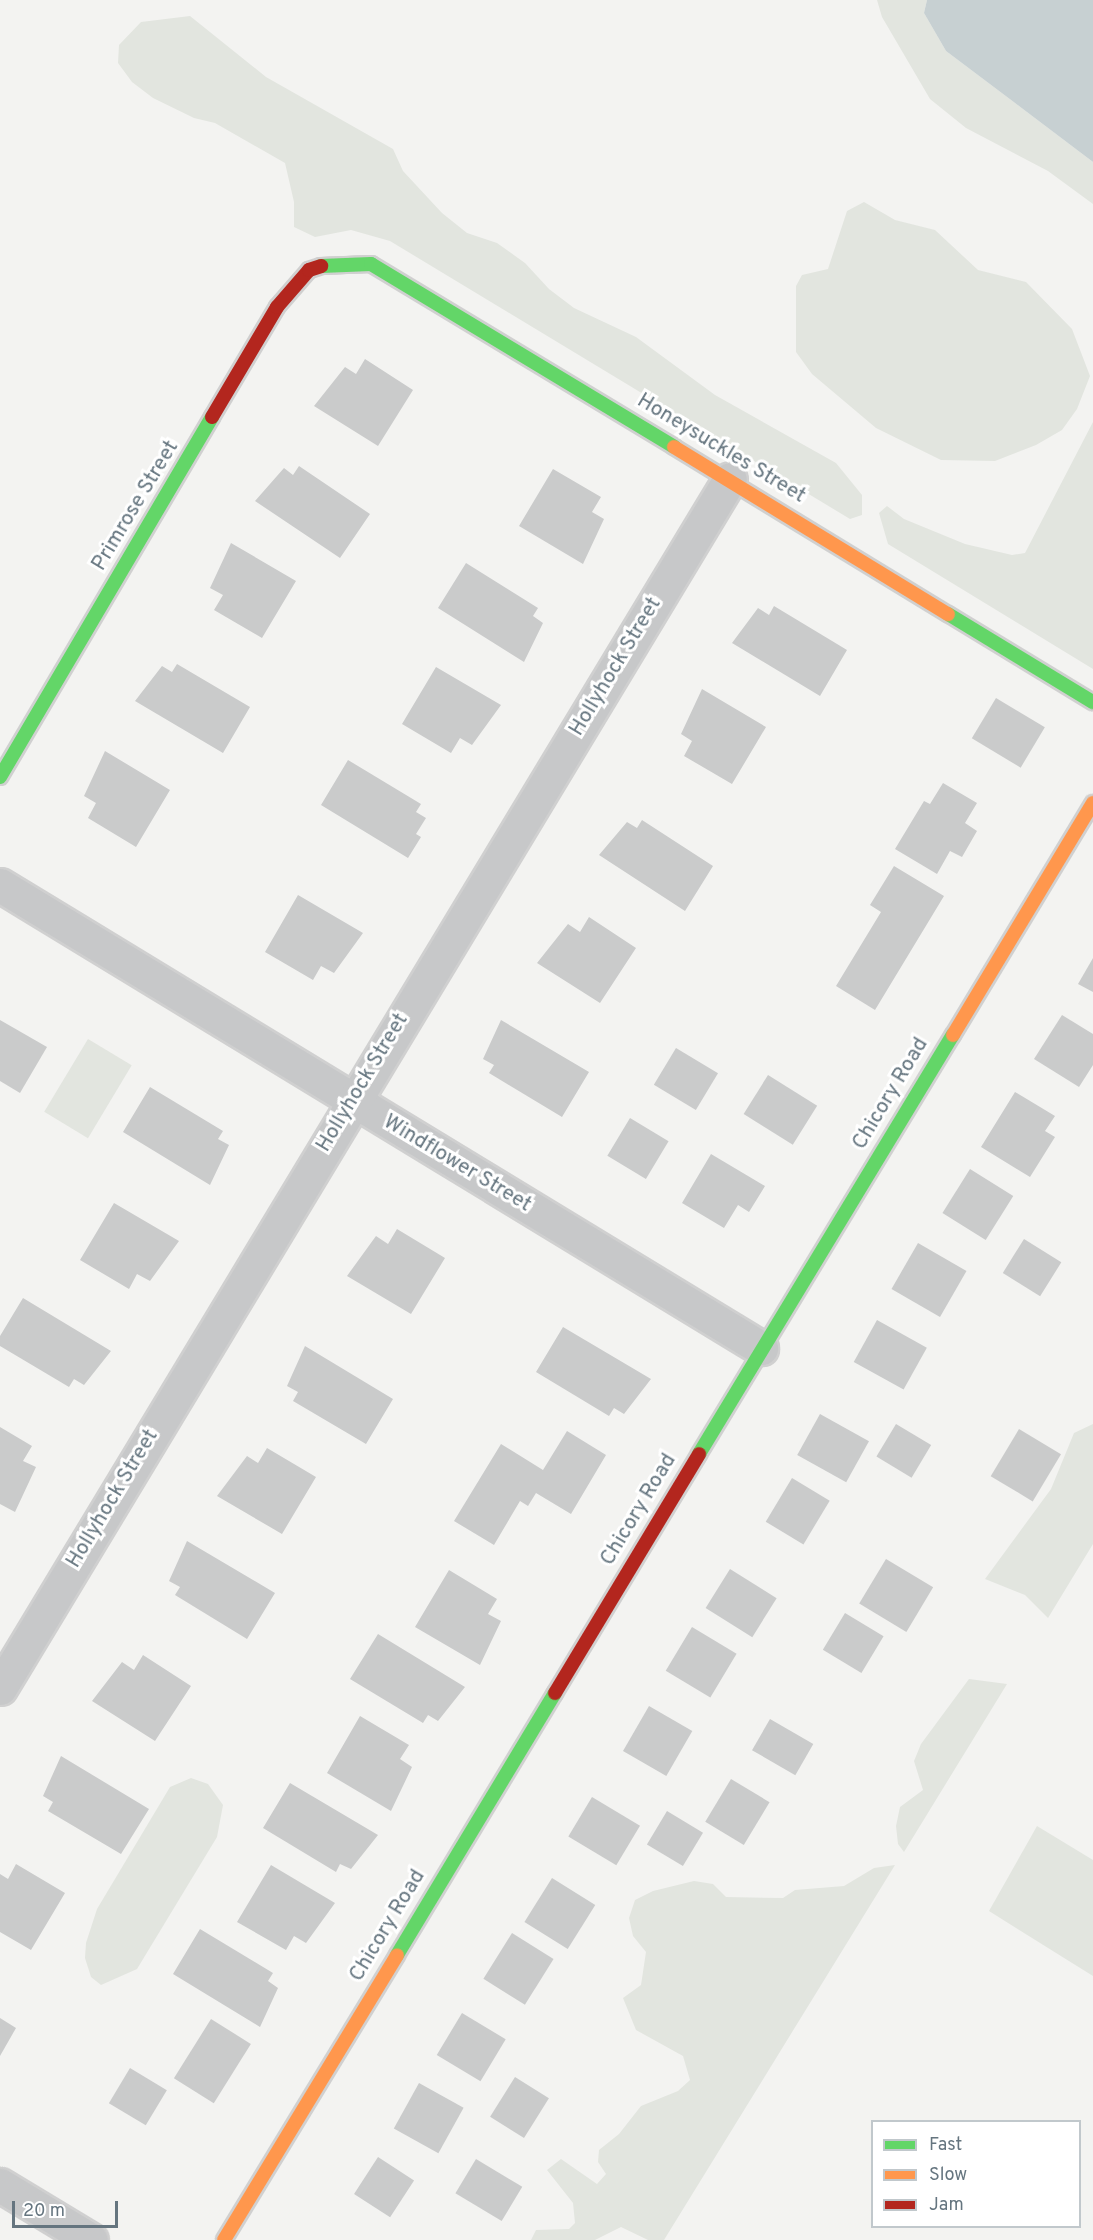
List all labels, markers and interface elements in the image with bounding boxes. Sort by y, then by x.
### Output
street label: Honeysuckles Street [632,389,810,509]
street label: Primrose Street [87,436,185,576]
street label: Hollyhock Street [565,593,667,741]
street label: Hollyhock Street [312,1009,414,1157]
street label: Chicory Road [848,1033,934,1155]
street label: Windflower Street [378,1110,536,1218]
street label: Hollyhock Street [62,1425,164,1573]
street label: Chicory Road [596,1449,682,1571]
street label: Chicory Road [345,1865,431,1987]
legend [871,2120,1081,2228]
text: Fast [929,2134,962,2157]
text: Slow [929,2164,967,2187]
scale bar [15,2189,122,2227]
text: Jam [929,2194,964,2217]
text: 20 m [23,2200,65,2223]

